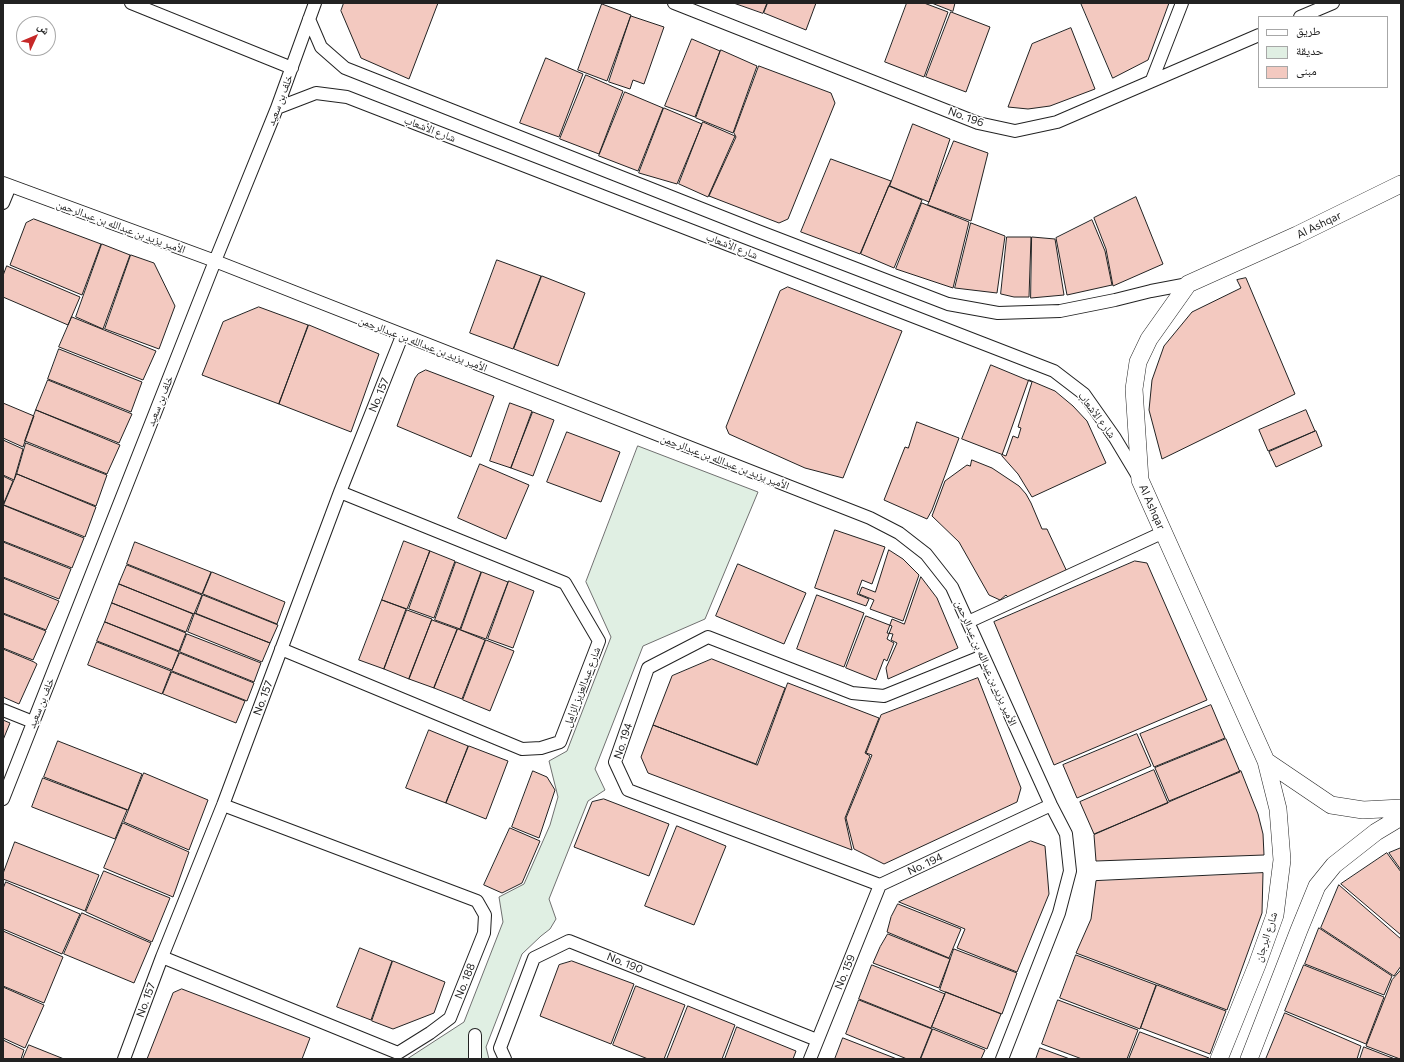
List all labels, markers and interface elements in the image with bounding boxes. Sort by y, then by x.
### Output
north arrow [16,16,56,56]
legend [1258,16,1388,88]
text: ش [36,19,53,37]
text: طريق [1296,23,1321,37]
text: حديقة [1296,43,1324,57]
text: مبنى [1296,63,1317,77]
street label: خلف بن سعيد [264,73,296,127]
street label: No. 196 [946,104,986,130]
street label: شارع الأشعاب [402,113,458,145]
street label: الأمير يزيد بن عبدالله بن عبدالرحمن [55,197,187,257]
street label: Al Ashqar [1295,209,1343,241]
street label: شارع الأشعاب [704,230,760,262]
street label: الأمير يزيد بن عبدالله بن عبدالرحمن [357,313,489,375]
street label: خلف بن سعيد [144,374,176,428]
street label: No. 157 [366,376,392,414]
street label: شارع الأشعاب [1075,389,1119,441]
street label: الأمير يزيد بن عبدالله بن عبدالرحمن [659,431,791,493]
street label: Al Ashqar [1136,482,1168,532]
street label: الأمير يزيد بن عبدالله بن عبدالرحمن [952,598,1020,728]
street label: شارع عبدالعزيز الزامل [561,645,603,729]
street label: خلف بن سعيد [25,676,57,730]
street label: No. 157 [250,679,276,717]
street label: No. 194 [611,721,635,761]
street label: No. 194 [905,850,945,878]
street label: شارع البرجان [1252,910,1280,964]
street label: No. 190 [605,950,645,976]
street label: No. 159 [832,952,858,992]
street label: No. 188 [452,961,478,1001]
street label: No. 157 [134,981,158,1019]

